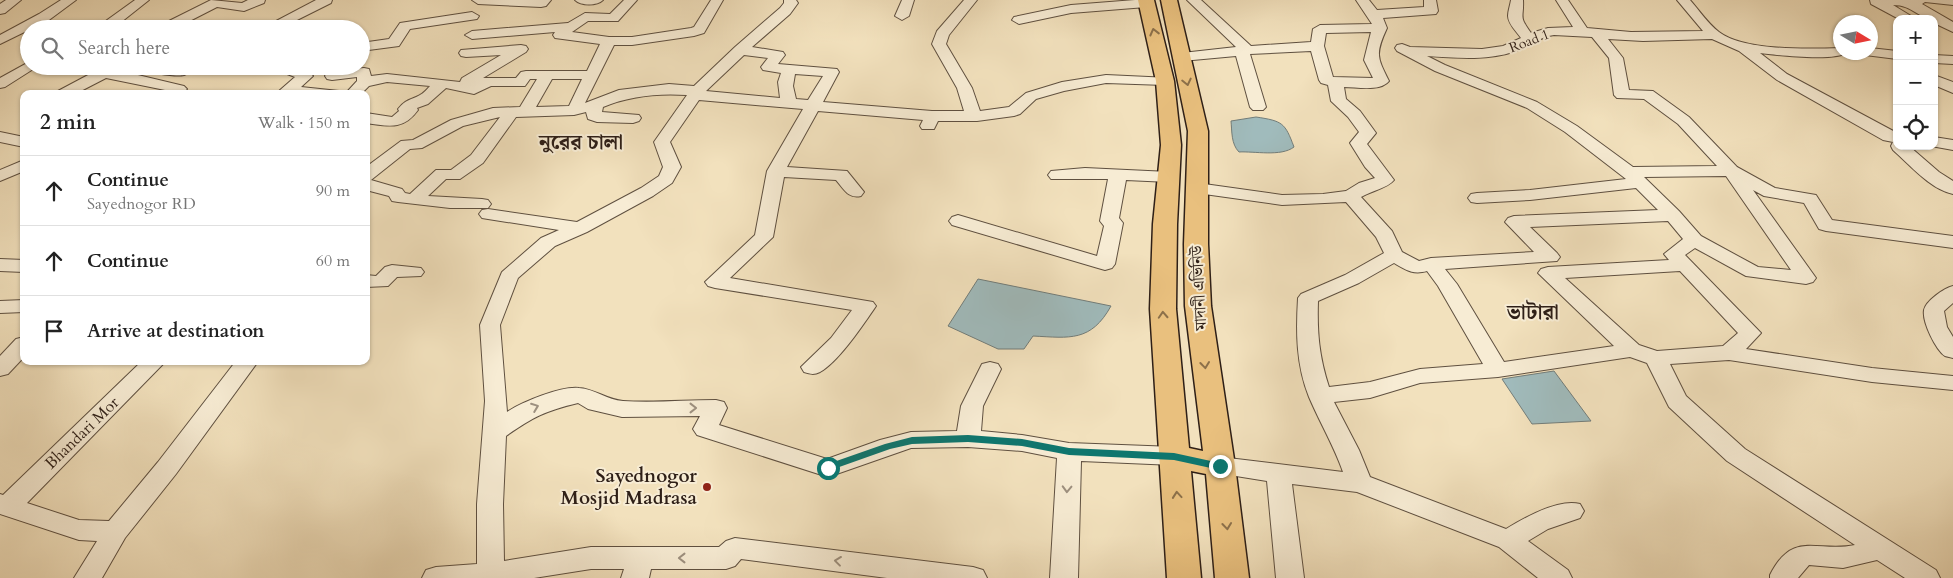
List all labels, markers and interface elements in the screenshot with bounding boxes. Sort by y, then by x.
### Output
north arrow [1833,15,1878,60]
map controls [1893,15,1938,150]
button: + [1893,15,1938,60]
search box [20,20,370,75]
street label: Road 1 [1506,25,1552,57]
one-way arrow [1149,28,1160,37]
icon: search [38,34,66,62]
text: Search here [78,35,170,61]
button: − [1893,60,1938,105]
one-way arrow [1181,77,1192,86]
button: locate [1893,105,1938,150]
text: 2 min [40,108,96,137]
text: Walk · 150 m [258,112,350,134]
district label: নুরের চালা [538,128,623,157]
text: Continue [87,167,169,193]
icon: ahead [40,177,68,205]
text: 90 m [316,180,350,202]
text: Sayednogor RD [87,193,196,215]
street label: মাদানী এভিনিউ [1186,244,1212,332]
icon: ahead [40,247,68,275]
text: Continue [87,248,169,274]
text: 60 m [316,250,350,272]
district label: ভাটারা [1506,298,1559,327]
one-way arrow [1158,311,1169,319]
icon: arrive [40,317,68,345]
text: Arrive at destination [87,318,264,344]
one-way arrow [1199,361,1210,369]
street label: Bhandari Mor [40,392,124,474]
one-way arrow [530,403,539,413]
one-way arrow [689,403,697,413]
route end [1209,455,1232,478]
route start [817,457,840,480]
place label: Sayednogor Mosjid Madrasa [561,463,698,511]
marker: Sayednogor Mosjid Madrasa [701,481,713,493]
one-way arrow [1062,485,1073,493]
one-way arrow [1171,490,1182,498]
one-way arrow [1221,522,1232,530]
one-way arrow [677,553,685,563]
one-way arrow [834,556,842,567]

